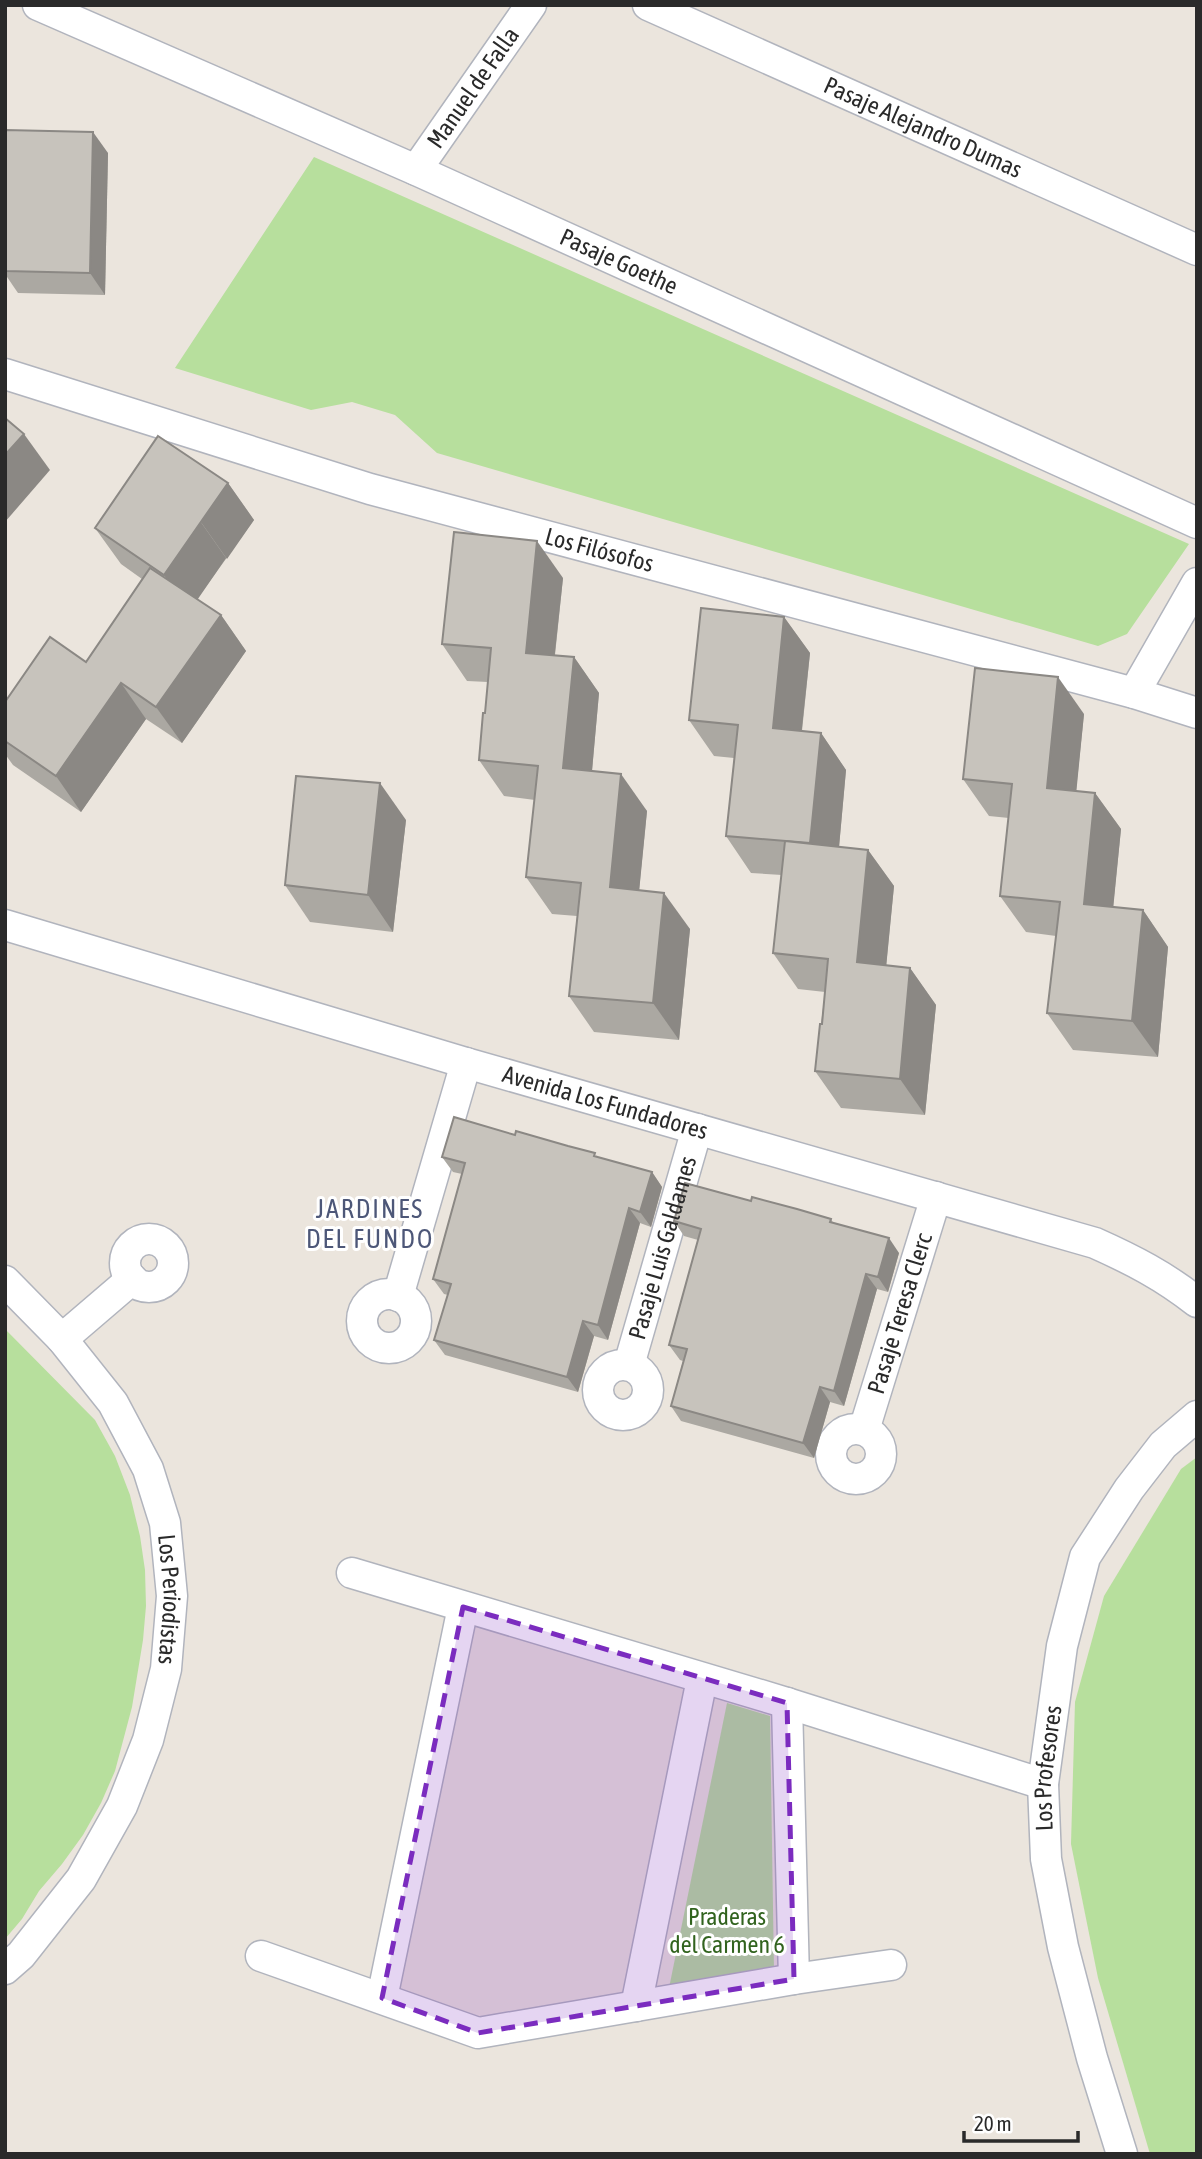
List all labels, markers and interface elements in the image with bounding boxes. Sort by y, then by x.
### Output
street label: Manuel de Falla [421,22,524,153]
street label: Pasaje Alejandro Dumas [820,71,1026,183]
street label: Pasaje Goethe [556,223,682,300]
street label: Los Filósofos [542,522,657,577]
street label: Avenida Los Fundadores [500,1060,711,1145]
street label: Pasaje Luis Galdames [623,1153,701,1342]
district label: JARDINES DEL FUNDO [306,1194,434,1254]
street label: Pasaje Teresa Clerc [862,1230,937,1397]
street label: Los Periodistas [153,1533,186,1665]
street label: Los Profesores [1029,1704,1067,1832]
park label: Praderas del Carmen 6 [669,1903,785,1958]
scale bar [964,2100,1078,2144]
text: 20 m [974,2111,1012,2135]

